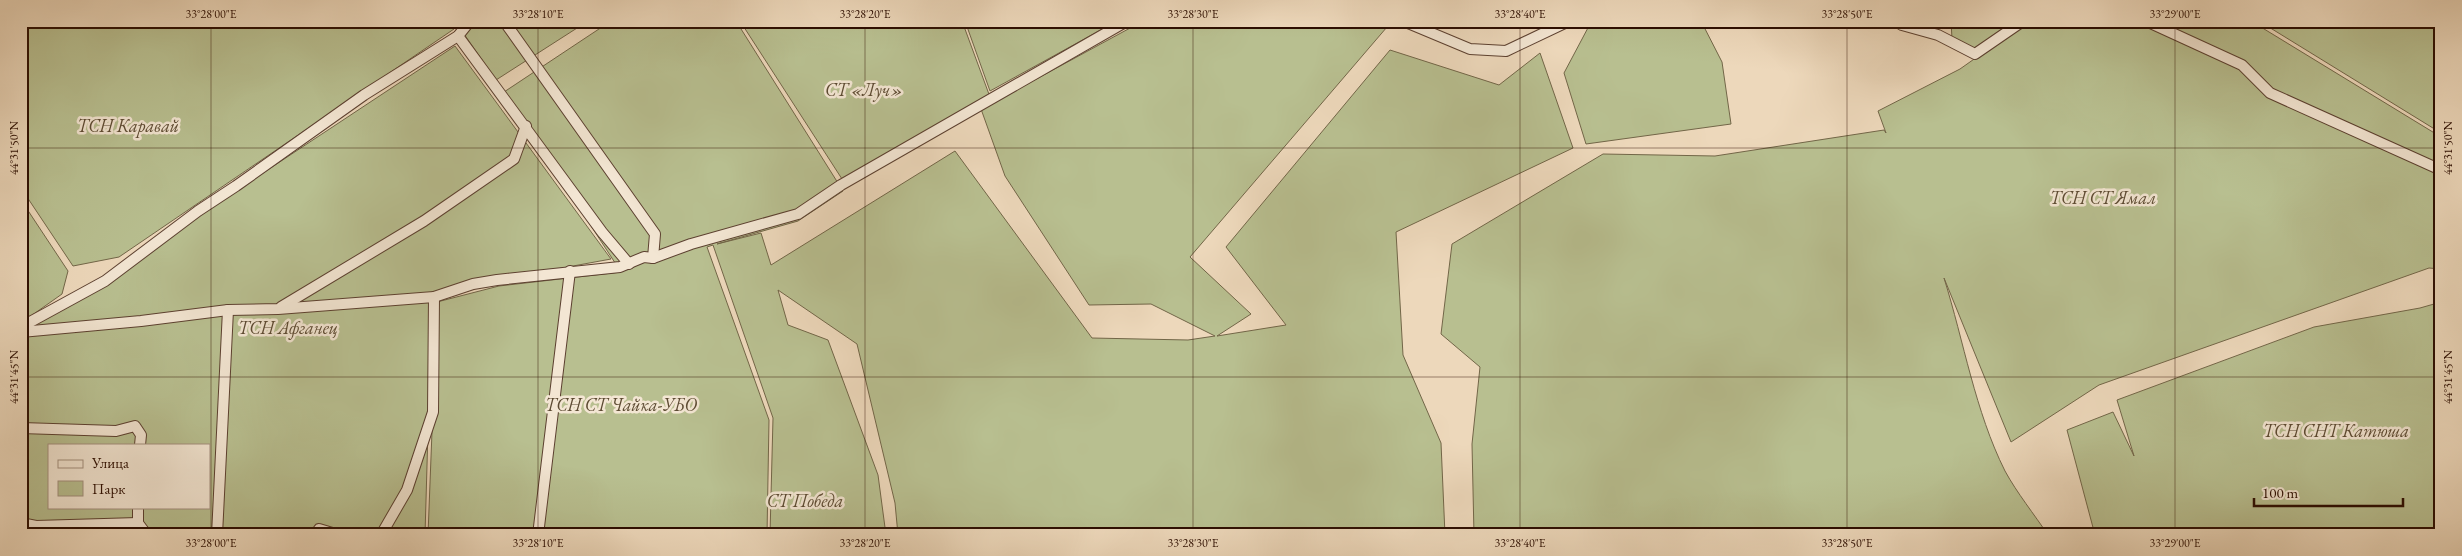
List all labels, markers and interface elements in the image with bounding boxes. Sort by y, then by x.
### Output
text: 33°28'00"E [185,6,237,22]
text: 33°28'10"E [512,6,564,22]
text: 33°28'20"E [839,6,891,22]
text: 33°28'30"E [1167,6,1219,22]
text: 33°28'40"E [1494,6,1546,22]
text: 33°28'50"E [1821,6,1873,22]
text: 33°29'00"E [2149,6,2201,22]
park label: СТ «Луч» [825,78,903,102]
park label: ТСН Каравай [77,114,179,138]
text: 44°31'50"N [6,121,22,175]
text: 44°31'50"N [2440,121,2456,175]
park label: ТСН СТ Ямал [2050,186,2156,209]
park label: ТСН Афганец [238,316,338,340]
text: 44°31'45"N [6,350,22,404]
text: 44°31'45"N [2440,350,2456,404]
park label: ТСН СТ Чайка-УБО [545,393,697,416]
park label: ТСН СНТ Катюша [2263,419,2409,442]
legend [48,444,210,508]
text: Улица [91,453,129,472]
scale bar [2254,476,2403,508]
text: Парк [92,479,125,498]
text: 100 m [2262,483,2299,502]
park label: СТ Победа [767,489,843,512]
text: 33°28'00"E [185,535,237,551]
text: 33°28'10"E [512,535,564,551]
text: 33°28'20"E [839,535,891,551]
text: 33°28'30"E [1167,535,1219,551]
text: 33°28'40"E [1494,535,1546,551]
text: 33°28'50"E [1821,535,1873,551]
text: 33°29'00"E [2149,535,2201,551]

